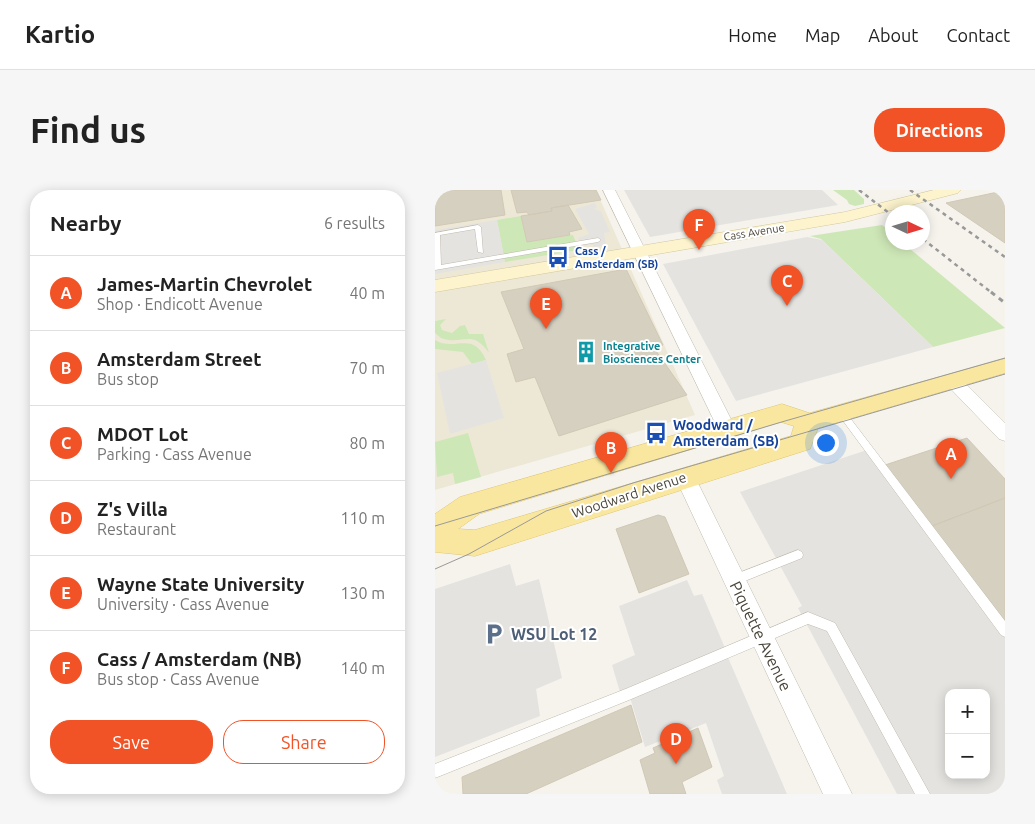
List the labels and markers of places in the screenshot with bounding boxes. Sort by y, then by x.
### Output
pin: F [683,209,715,250]
bus stop icon: Cass / Amsterdam (SB) [545,244,571,270]
place label: Cass / Amsterdam (SB) [575,245,658,271]
pin: C [771,265,803,306]
pin: E [530,288,562,329]
building icon: Integrative Biosciences Center [573,339,599,365]
place label: Integrative Biosciences Center [603,340,701,365]
place label: Woodward / Amsterdam (SB) [673,417,779,449]
bus stop icon: Woodward / Amsterdam (SB) [643,420,669,446]
pin: B [595,432,627,473]
pin: A [935,438,967,479]
parking icon: WSU Lot 12 [481,621,507,647]
place label: WSU Lot 12 [511,625,597,643]
pin: D [660,723,692,764]

